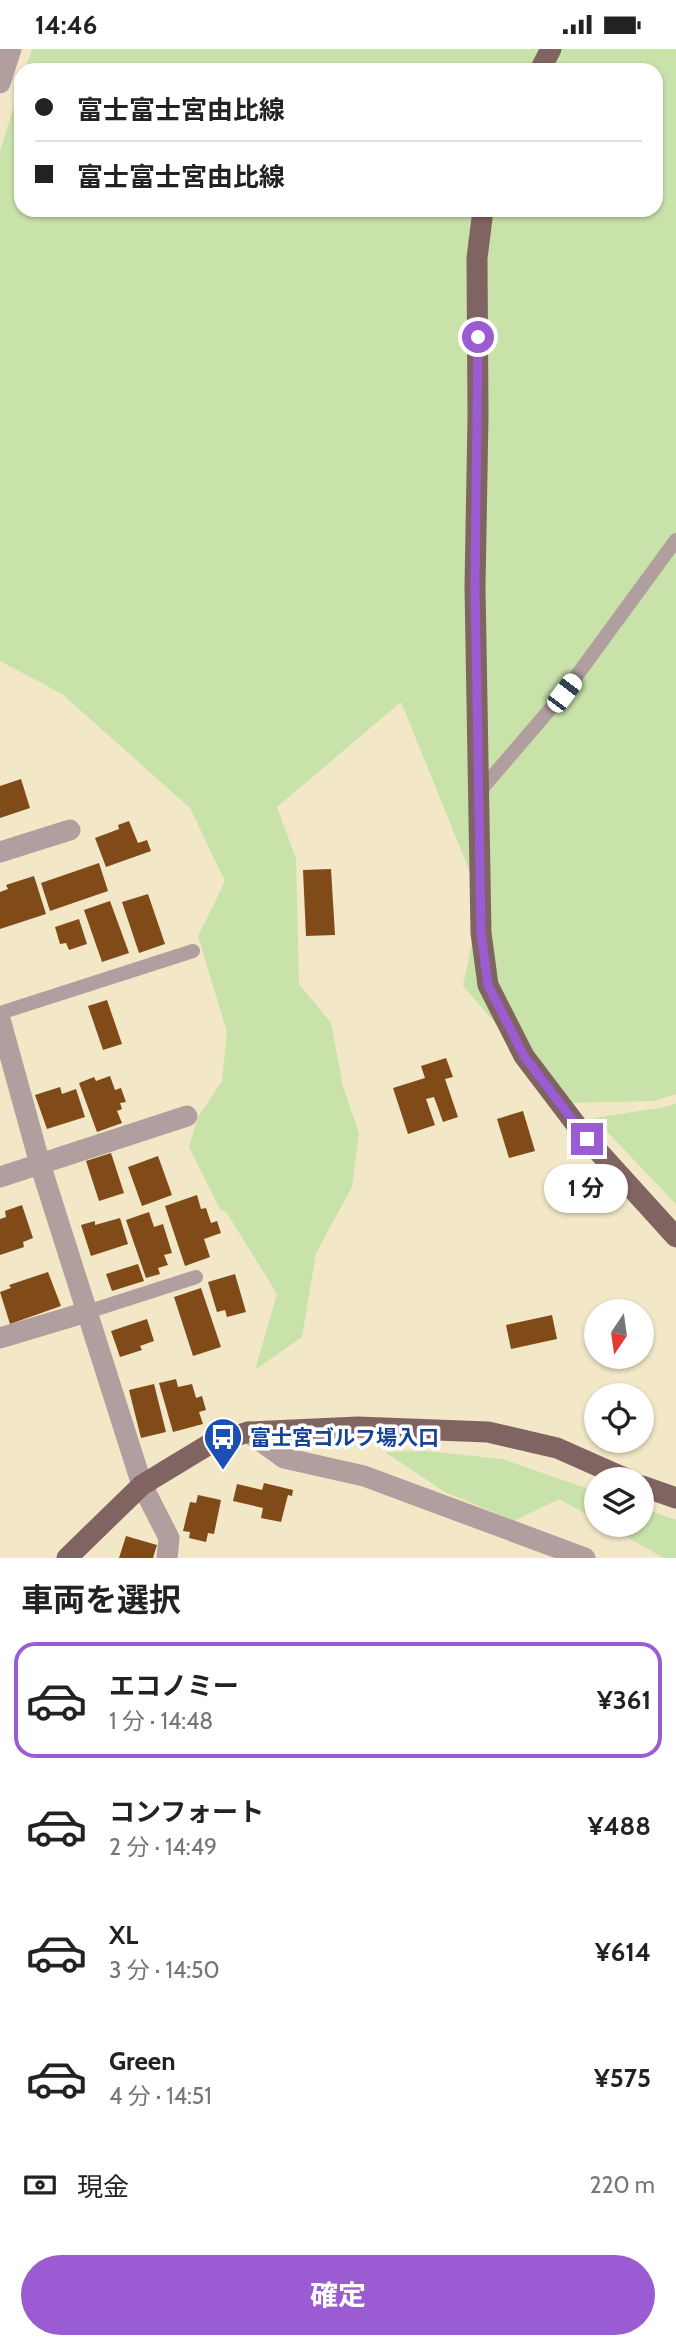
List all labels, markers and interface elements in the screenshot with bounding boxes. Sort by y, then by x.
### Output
text: 14:46 [35,9,97,41]
text: 富士富士宮由比線 [77,94,285,126]
text: 富士富士宮由比線 [77,161,285,193]
route start [462,321,494,353]
car [543,670,586,716]
route end [571,1123,603,1155]
callout: 1 分 [545,1163,629,1213]
text: 1 分 [568,1174,604,1202]
north arrow [584,1299,654,1369]
map controls [584,1299,654,1537]
button: locate [584,1383,654,1453]
bus stop icon: 富士宮ゴルフ場入口 [202,1416,244,1471]
place label: 富士宮ゴルフ場入口 [250,1425,439,1450]
button: layers [584,1467,654,1537]
text: 車両を選択 [21,1580,181,1619]
icon: car [25,1669,88,1732]
text: エコノミー [109,1670,239,1702]
text: ¥361 [597,1684,651,1716]
text: 1 分 · 14:48 [109,1707,213,1735]
icon: car [25,1795,88,1858]
text: コンフォート [109,1796,264,1828]
text: ¥488 [588,1810,651,1842]
text: 2 分 · 14:49 [109,1833,217,1861]
text: XL [109,1919,138,1951]
icon: car [25,1921,88,1984]
text: ¥614 [595,1936,651,1968]
text: 3 分 · 14:50 [109,1956,220,1984]
text: Green [109,2045,176,2077]
icon: car [25,2047,88,2110]
text: ¥575 [594,2062,651,2094]
text: 4 分 · 14:51 [109,2082,212,2110]
icon: cash [21,2166,59,2204]
text: 現金 [77,2171,129,2203]
text: 220 m [589,2171,655,2199]
button: 確定 [21,2255,655,2335]

